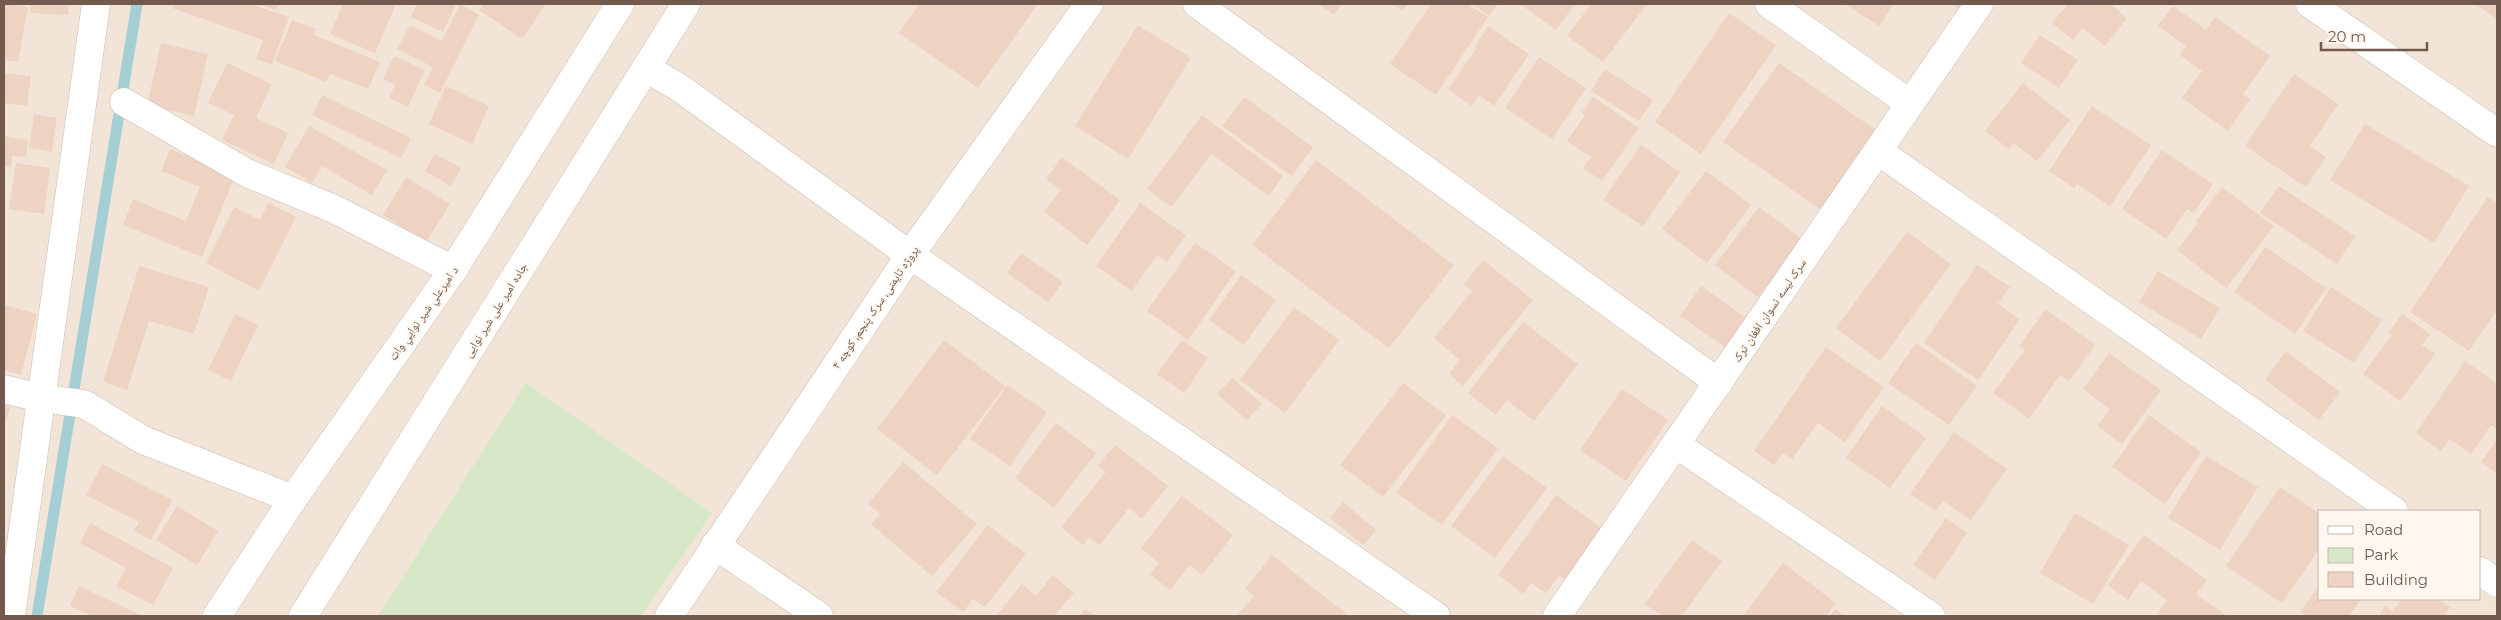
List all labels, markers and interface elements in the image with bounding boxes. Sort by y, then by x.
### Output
scale bar [2321,20,2427,52]
text: 20 m [2328,27,2366,46]
street label: پروژه تایمنی، سرک پنجم، کوچه ۴ [828,242,923,372]
street label: سرک لیسه نسوان افغان‌ ترک [1729,255,1809,365]
street label: جاده امیر علی شیر نوایی [460,259,531,360]
street label: د امیرعلي شیر نوايي واټ [385,263,464,365]
legend [2318,510,2481,600]
text: Road [2364,520,2403,539]
text: Park [2364,545,2398,564]
text: Building [2364,570,2428,589]

